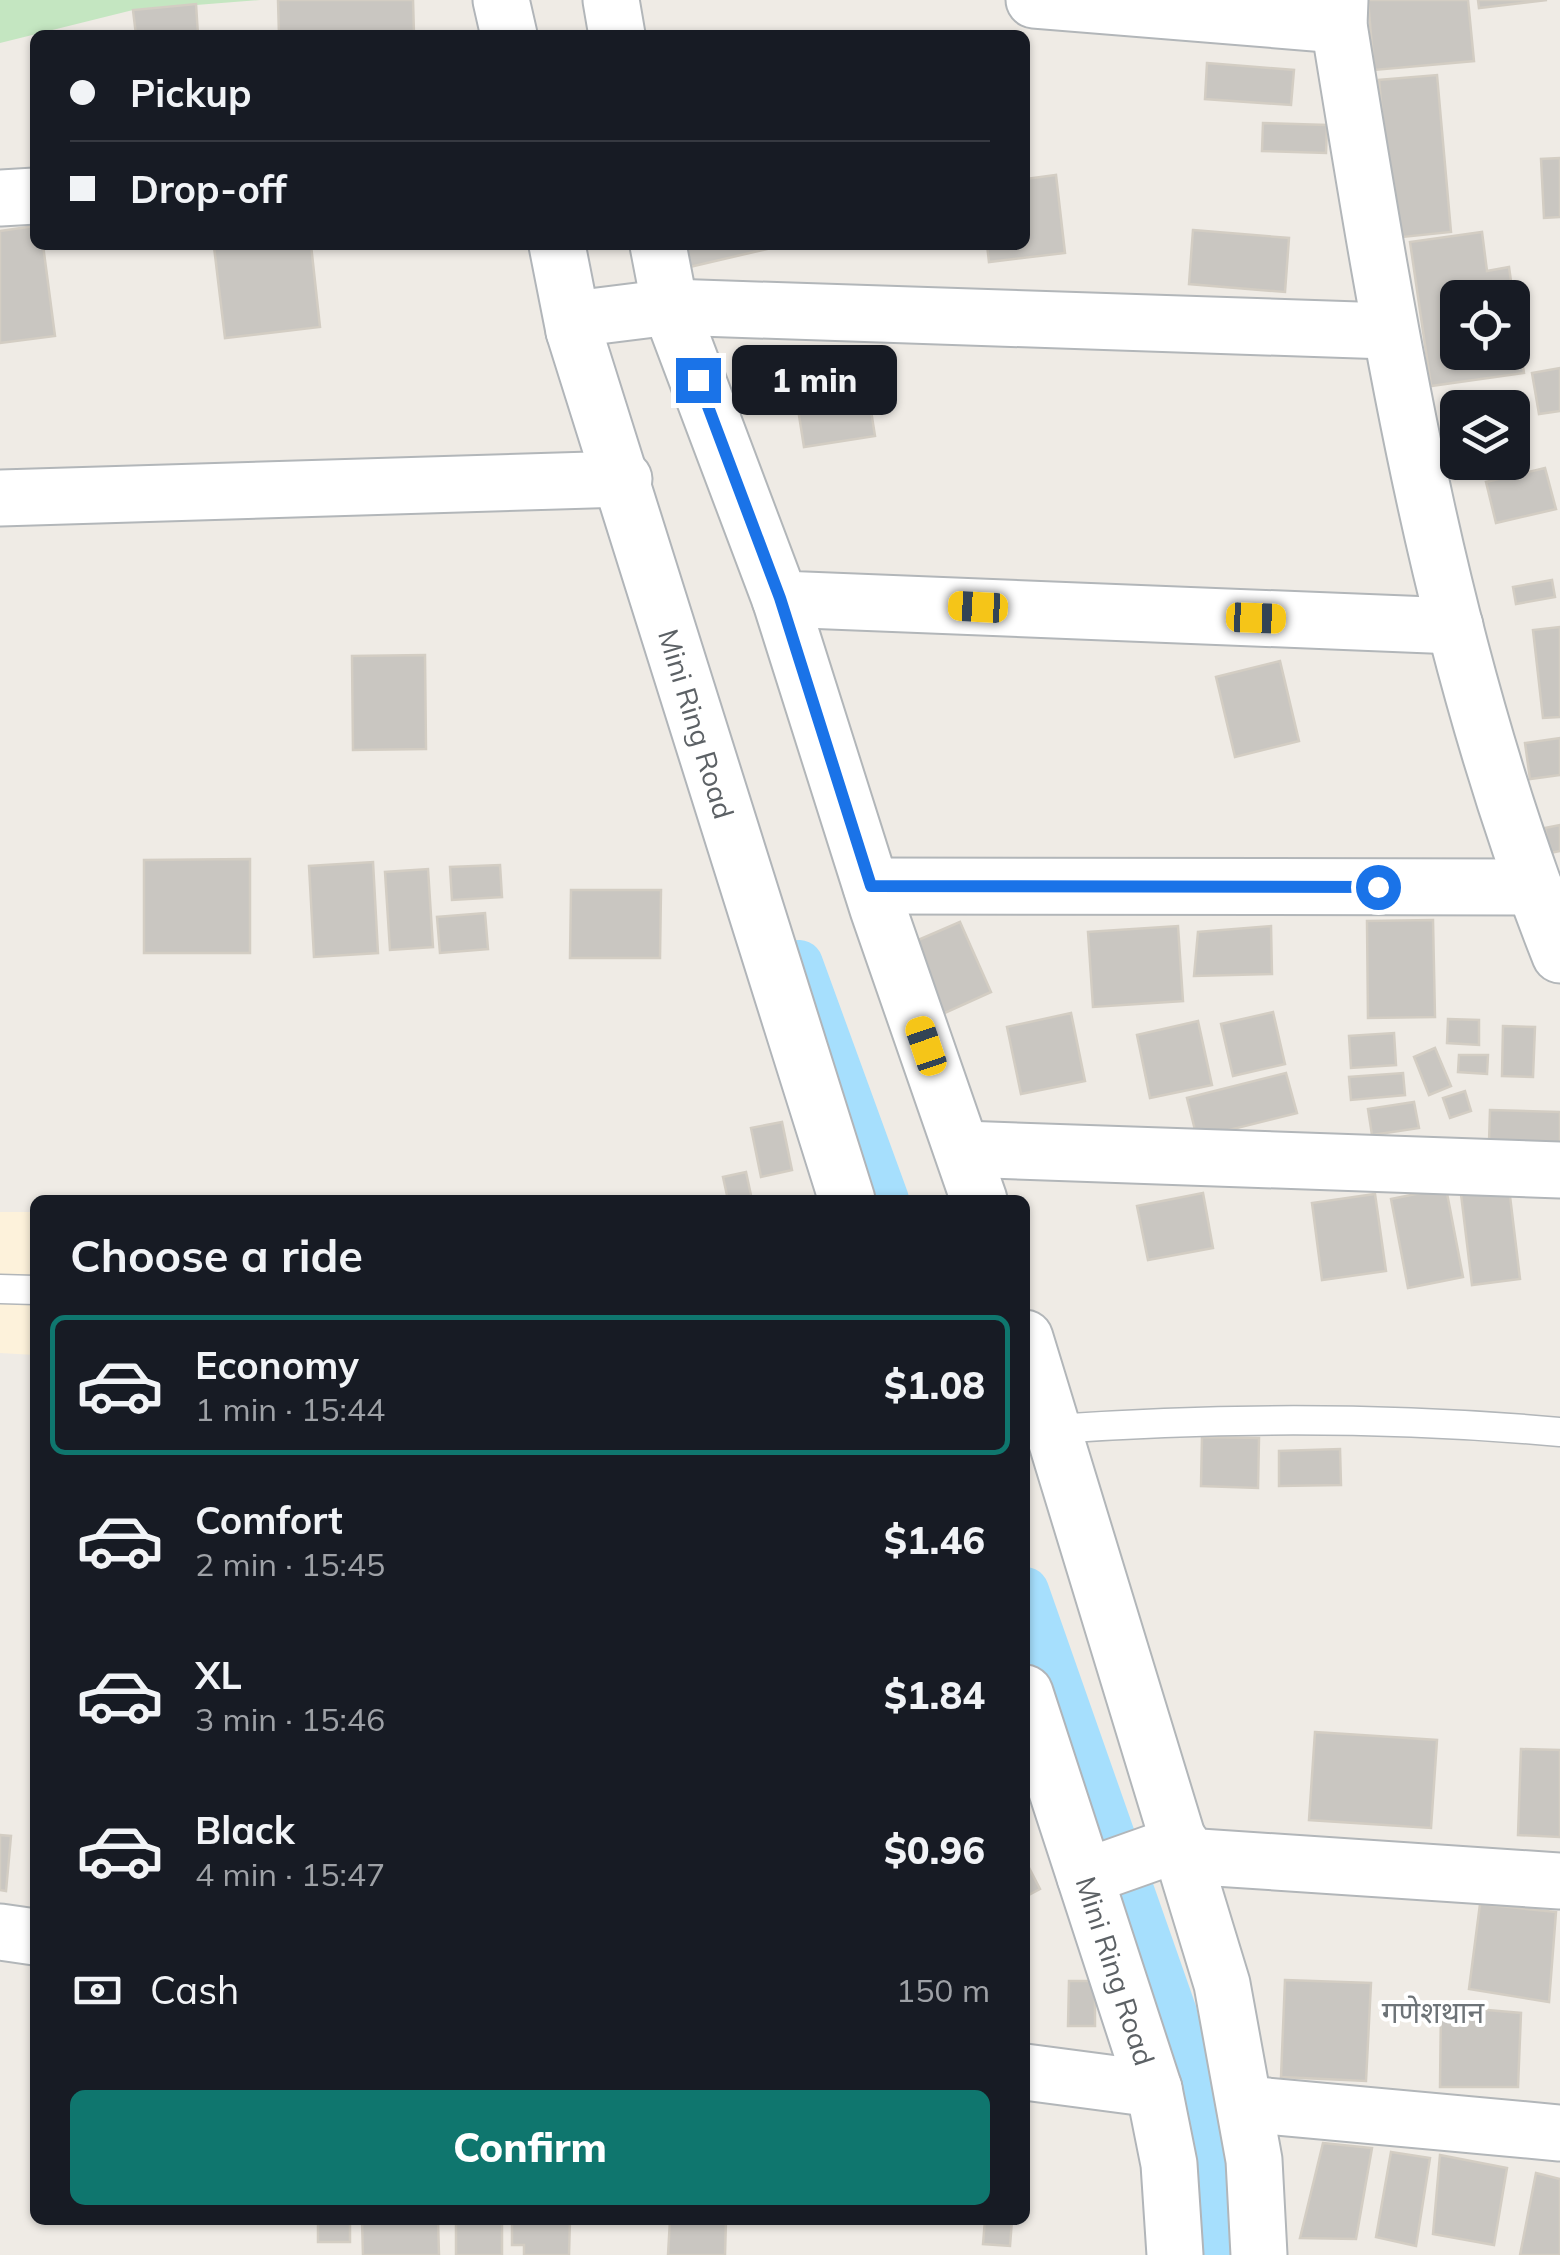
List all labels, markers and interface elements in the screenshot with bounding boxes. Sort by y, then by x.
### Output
text: Pickup [130,69,252,117]
text: Drop-off [130,165,287,213]
map controls [1440,280,1530,480]
button: locate [1440,280,1530,370]
callout: 1 min [733,345,898,415]
route end [676,358,721,403]
text: 1 min [772,360,857,400]
button: layers [1440,390,1530,480]
car [947,590,1009,624]
car [1225,602,1287,634]
street label: Mini Ring Road [651,625,742,823]
route start [1356,865,1401,910]
car [902,1013,950,1079]
text: Choose a ride [70,1227,363,1283]
icon: car [75,1340,165,1430]
text: Economy [195,1341,359,1389]
text: $1.08 [884,1361,985,1409]
text: 1 min · 15:44 [195,1389,385,1429]
icon: car [75,1495,165,1585]
text: Comfort [195,1496,343,1544]
text: $1.46 [884,1516,985,1564]
text: 2 min · 15:45 [195,1544,385,1584]
icon: car [75,1650,165,1740]
text: XL [195,1651,242,1699]
text: $1.84 [884,1671,985,1719]
text: 3 min · 15:46 [195,1699,385,1739]
icon: car [75,1805,165,1895]
text: Black [195,1806,295,1854]
text: $0.96 [884,1826,985,1874]
text: 4 min · 15:47 [195,1854,385,1894]
street label: Mini Ring Road [1068,1872,1162,2070]
icon: cash [70,1963,125,2018]
text: Cash [150,1966,239,2014]
text: 150 m [896,1970,990,2010]
district label: गणेशथान [1382,1993,1486,2031]
button: Confirm [70,2090,990,2205]

